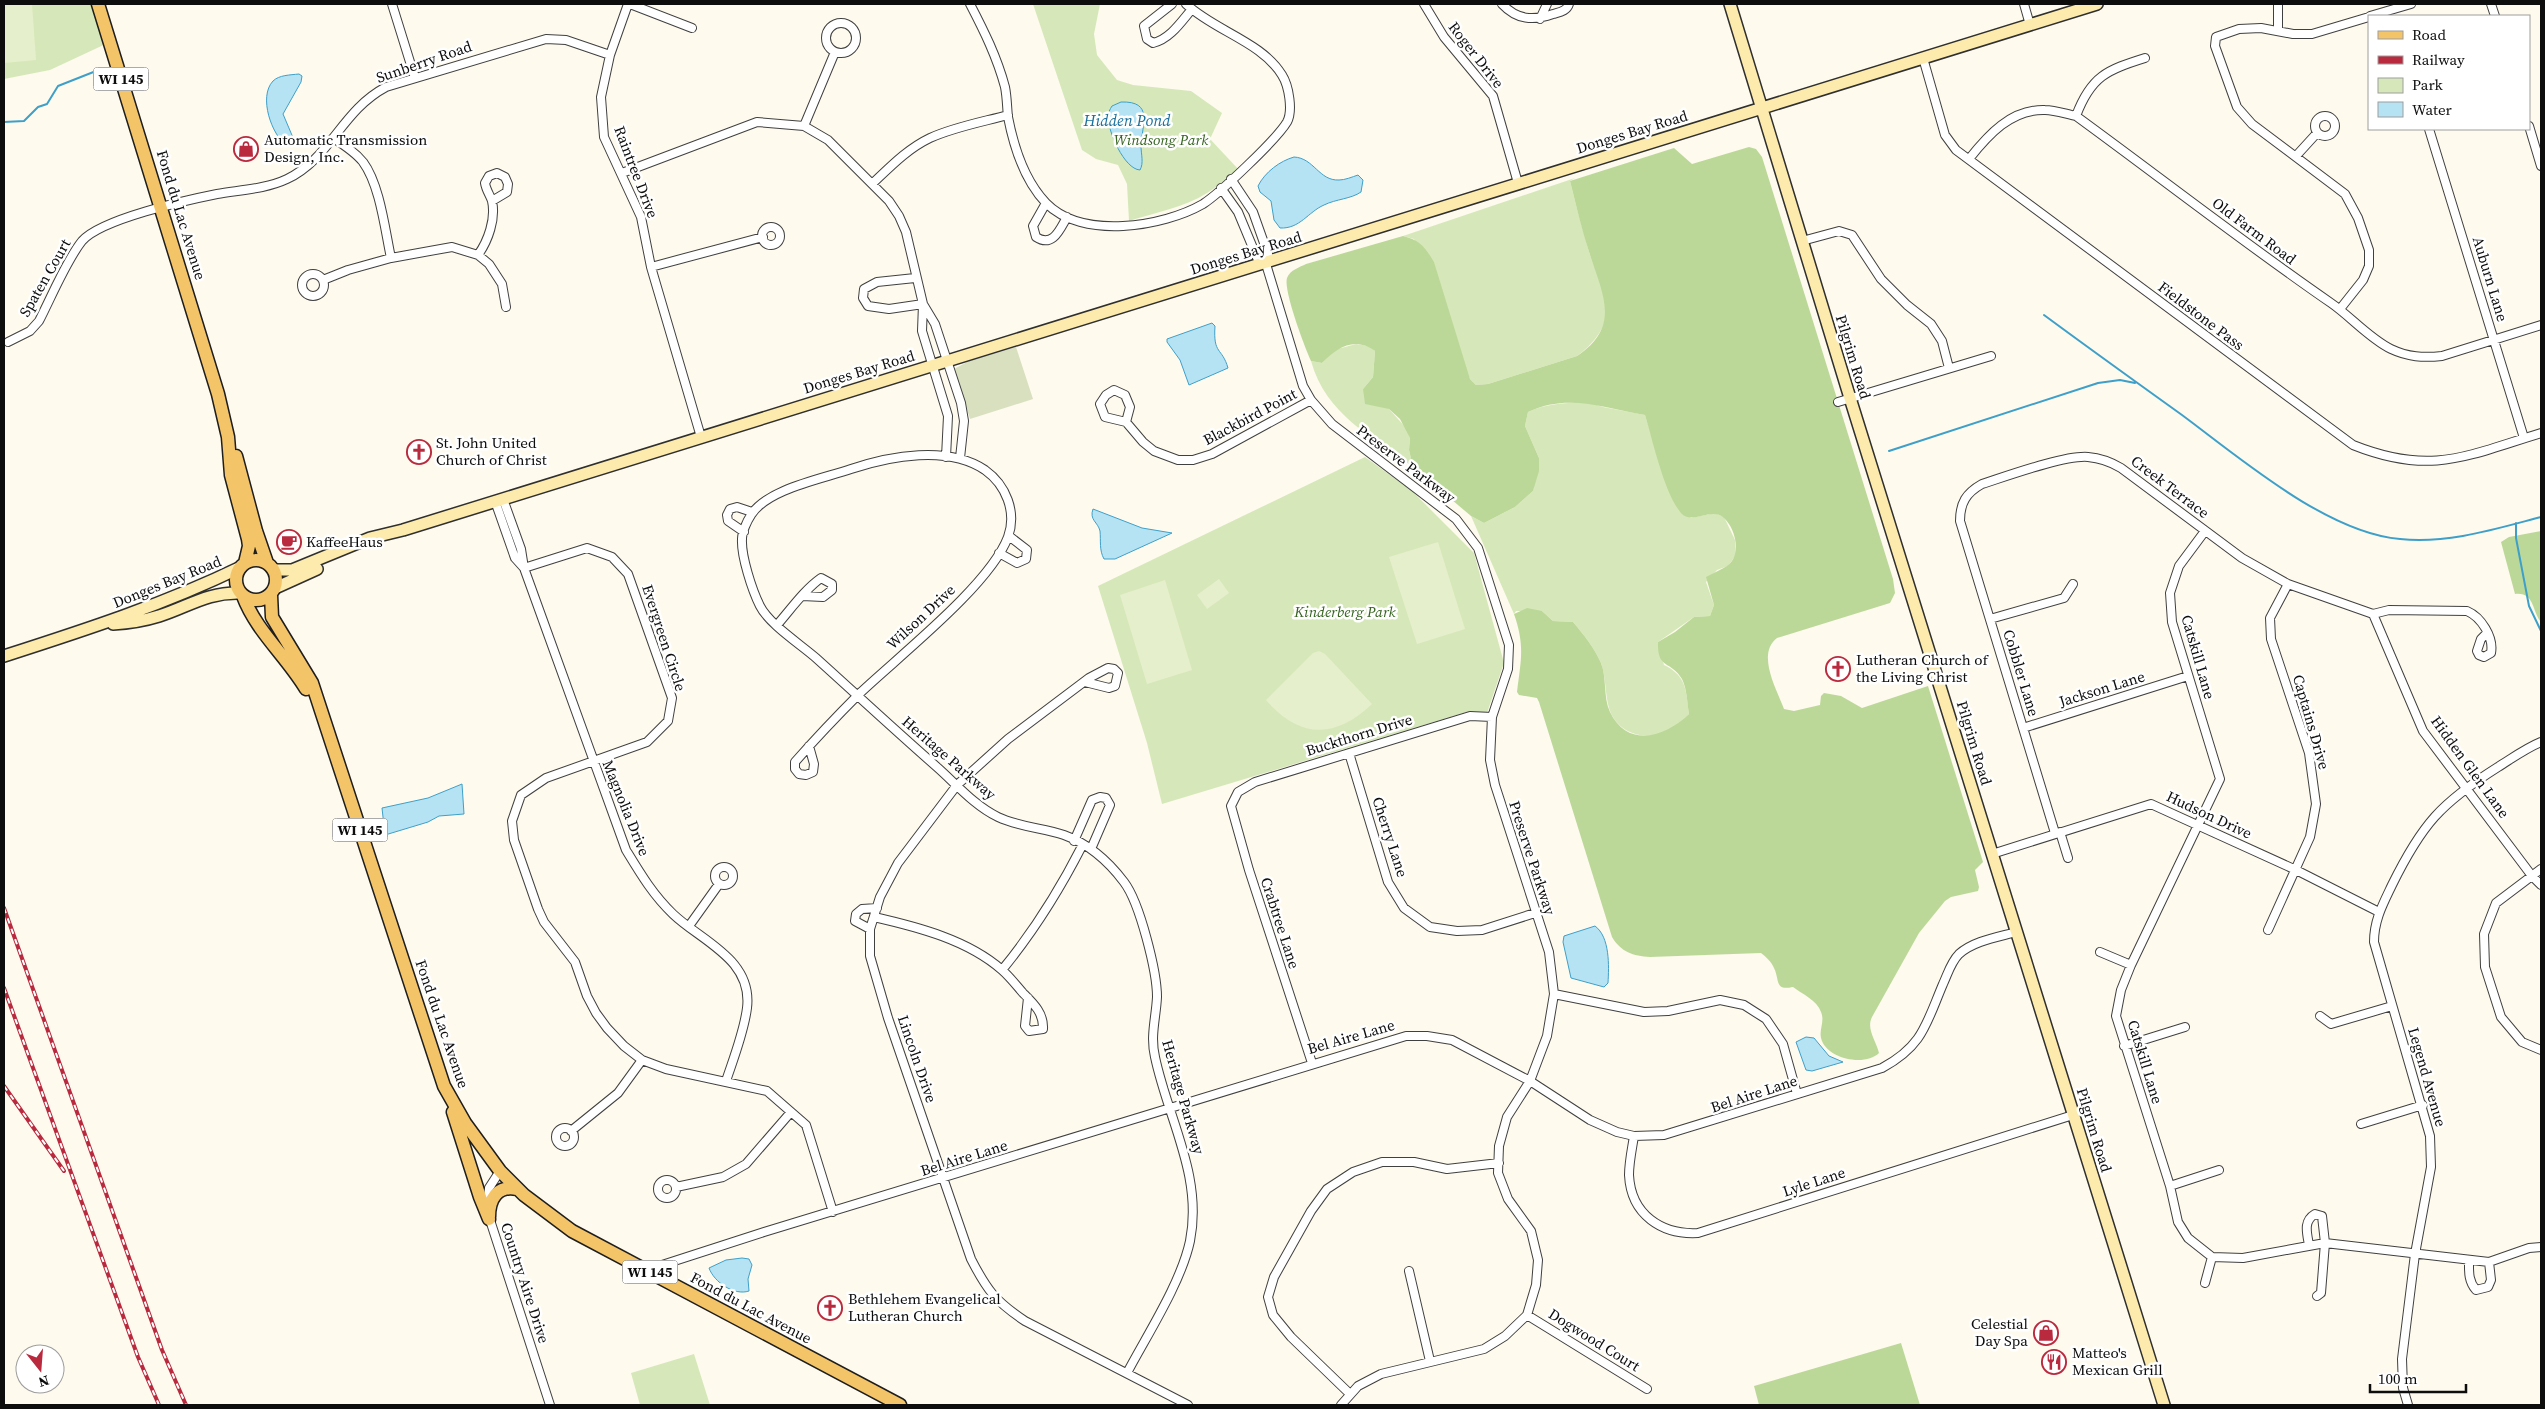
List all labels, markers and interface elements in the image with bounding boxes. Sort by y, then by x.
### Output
legend [2368,15,2530,130]
street label: Roger Drive [1444,17,1509,93]
text: Road [2412,24,2446,45]
street label: Sunberry Road [373,35,475,88]
text: Railway [2412,49,2465,70]
road number: WI 145 [94,68,148,90]
text: Park [2412,74,2444,95]
text: Water [2412,99,2453,120]
street label: Donges Bay Road [1574,104,1691,158]
water label: Hidden Pond [1082,109,1171,131]
street label: Raintree Drive [609,123,664,221]
place label: Automatic Transmission Design, Inc. [264,129,427,167]
park label: Windsong Park [1114,129,1209,150]
shop icon: Automatic Transmission Design, Inc. [233,136,259,162]
street label: Fond du Lac Avenue [152,147,211,283]
street label: Old Farm Road [2208,192,2301,269]
street label: Donges Bay Road [1188,225,1305,279]
street label: Auburn Lane [2468,234,2513,324]
street label: Spaten Court [14,235,75,321]
street label: Fieldstone Pass [2154,276,2249,355]
street label: Pilgrim Road [1831,312,1876,402]
street label: Donges Bay Road [801,344,918,398]
street label: Blackbird Point [1199,383,1300,450]
street label: Preserve Parkway [1353,419,1460,508]
place label: St. John United Church of Christ [436,432,547,470]
church icon: St. John United Church of Christ [406,439,432,465]
street label: Creek Terrace [2127,450,2214,523]
cafe icon: KaffeeHaus [276,529,302,555]
place label: KaffeeHaus [306,531,383,552]
street label: Donges Bay Road [109,550,225,613]
street label: Wilson Drive [882,579,960,654]
street label: Evergreen Circle [637,582,692,694]
park label: Kinderberg Park [1293,601,1397,622]
street label: Catskill Lane [2176,612,2221,702]
street label: Cobbler Lane [1998,627,2045,719]
place label: Lutheran Church of the Living Christ [1856,649,1989,687]
church icon: Lutheran Church of the Living Christ [1825,656,1851,682]
street label: Jackson Lane [2055,665,2148,712]
street label: Captains Drive [2288,672,2335,772]
street label: Pilgrim Road [1952,698,1997,788]
street label: Buckthorn Drive [1303,708,1415,761]
street label: Heritage Parkway [898,711,1001,805]
street label: Hidden Glen Lane [2426,711,2515,822]
street label: Magnolia Drive [598,757,655,859]
street label: Hudson Drive [2163,786,2256,844]
street label: Cherry Lane [1368,794,1413,880]
street label: Preserve Parkway [1504,798,1561,918]
road number: WI 145 [332,818,388,842]
street label: Crabtree Lane [1256,874,1305,972]
street label: Fond du Lac Avenue [411,957,474,1091]
street label: Lincoln Drive [893,1012,942,1106]
street label: Bel Aire Lane [1305,1014,1397,1059]
street label: Catskill Lane [2123,1017,2168,1107]
street label: Legend Avenue [2403,1025,2452,1129]
street label: Heritage Parkway [1157,1037,1210,1157]
street label: Bel Aire Lane [1708,1070,1800,1117]
street label: Pilgrim Road [2072,1085,2117,1175]
street label: Bel Aire Lane [918,1134,1010,1181]
street label: Lyle Lane [1780,1161,1848,1202]
street label: Country Aire Drive [496,1220,555,1346]
road number: WI 145 [622,1260,678,1284]
street label: Fond du Lac Avenue [687,1267,816,1349]
place label: Bethlehem Evangelical Lutheran Church [848,1288,1001,1326]
church icon: Bethlehem Evangelical Lutheran Church [817,1295,843,1321]
street label: Dogwood Court [1545,1303,1644,1376]
place label: Celestial Day Spa [1971,1313,2029,1351]
shop icon: Celestial Day Spa [2033,1320,2059,1346]
place label: Matteo's Mexican Grill [2072,1342,2163,1380]
north arrow [15,1344,65,1394]
restaurant icon: Matteo's Mexican Grill [2041,1349,2067,1375]
scale bar [2370,1362,2466,1394]
text: 100 m [2378,1368,2418,1389]
text: N [36,1370,52,1392]

